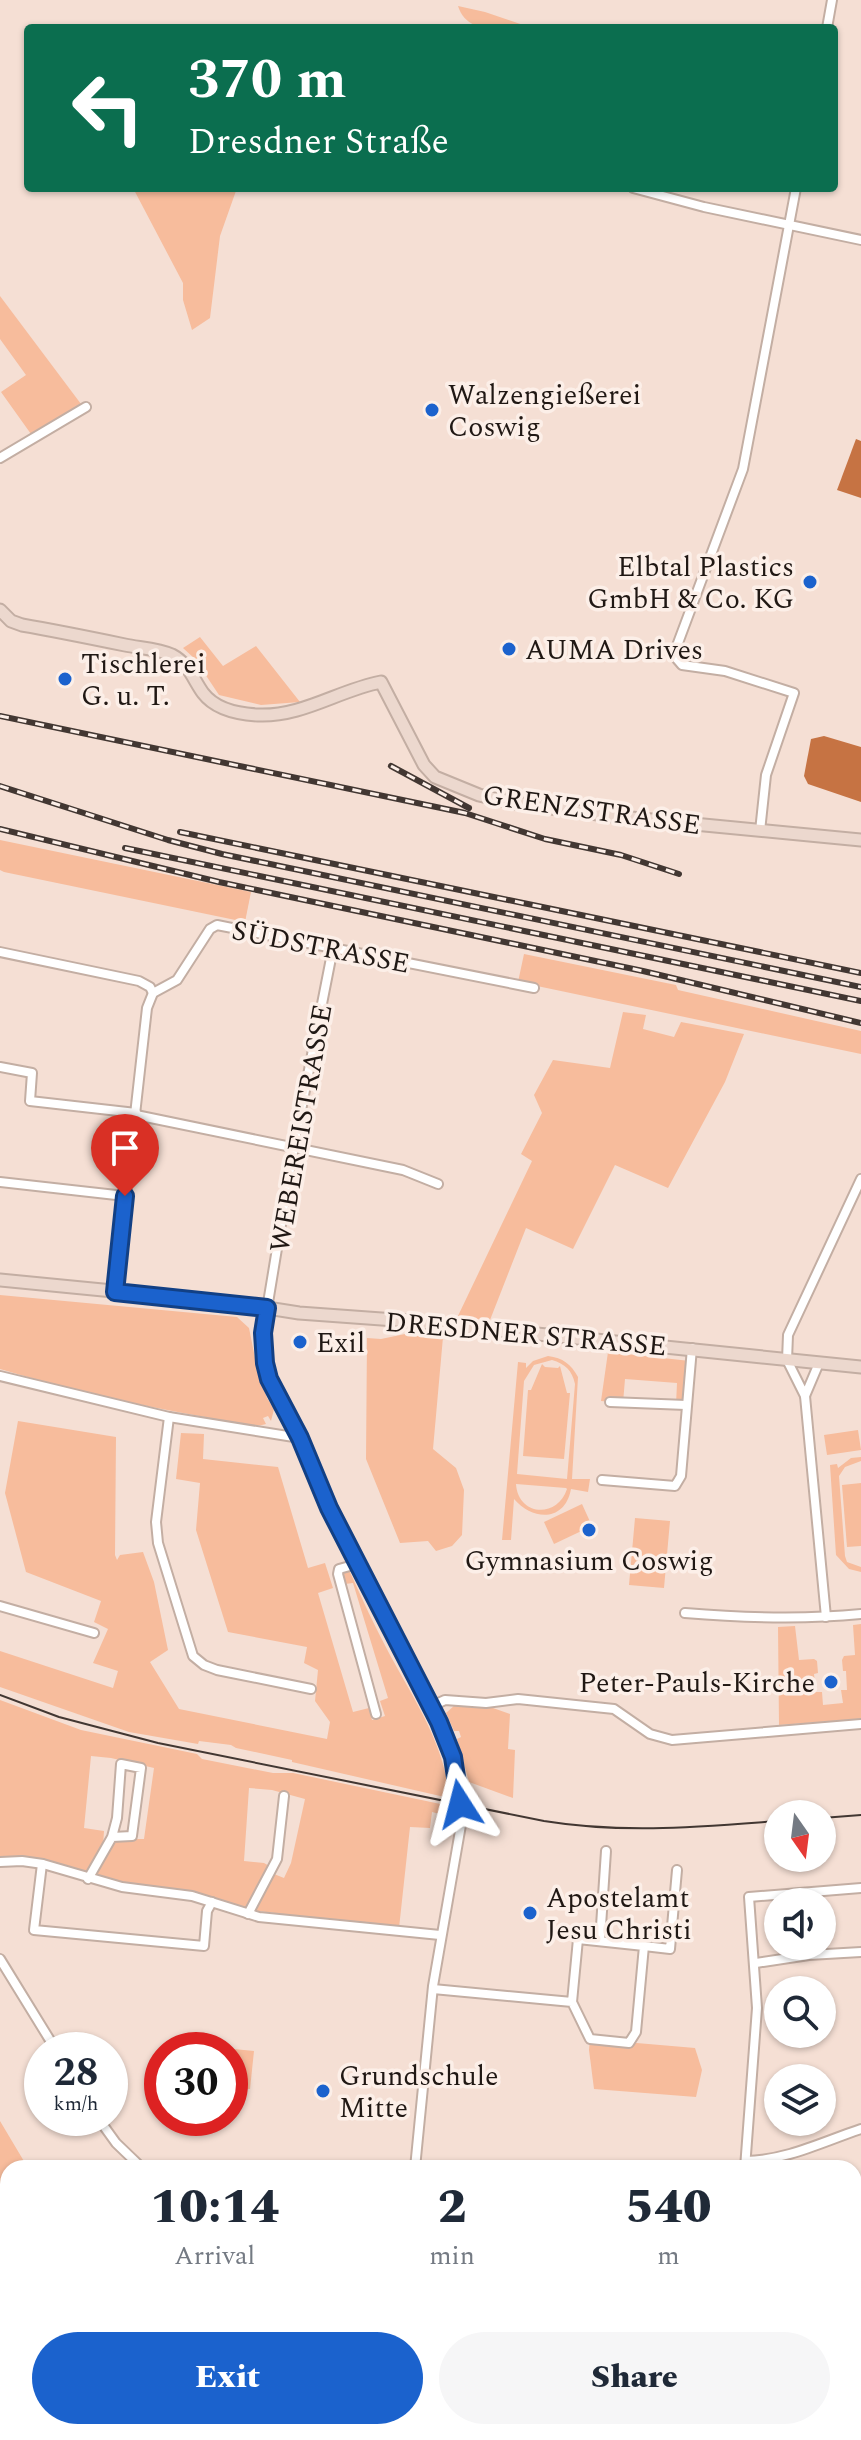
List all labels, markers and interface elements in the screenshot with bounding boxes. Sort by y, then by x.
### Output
text: 370 m [188,38,347,123]
icon: left [56,56,160,160]
text: Dresdner Straße [188,115,449,170]
place label: Walzengießerei Coswig [448,374,641,449]
marker: Walzengießerei Coswig [423,401,441,419]
place label: Elbtal Plastics GmbH & Co. KG [587,546,794,621]
marker: Elbtal Plastics GmbH & Co. KG [801,573,819,591]
place label: AUMA Drives [525,629,703,672]
marker: AUMA Drives [500,640,518,658]
place label: Tischlerei G. u. T. [81,643,206,718]
marker: Tischlerei G. u. T. [56,670,74,688]
street label: GRENZSTRASSE [480,774,704,847]
street label: SÜDSTRASSE [228,909,413,986]
street label: WEBEREISTRASSE [258,1001,344,1256]
pin [91,1114,159,1196]
icon: arrive [103,1126,147,1170]
street label: DRESDNER STRASSE [383,1301,668,1368]
place label: Exil [316,1322,365,1365]
marker: Exil [291,1333,309,1351]
marker: Gymnasium Coswig [580,1521,598,1539]
place label: Gymnasium Coswig [464,1540,714,1583]
place label: Peter-Pauls-Kirche [579,1662,815,1705]
marker: Peter-Pauls-Kirche [822,1673,840,1691]
position arrow [418,1762,502,1846]
north arrow [764,1800,836,1872]
map controls [764,1800,836,2136]
place label: Apostelamt Jesu Christi [546,1877,692,1952]
button: sound [764,1888,836,1960]
marker: Apostelamt Jesu Christi [521,1904,539,1922]
button: search [764,1976,836,2048]
speed limit sign: 30 [144,2032,248,2136]
text: 28 [54,2043,98,2104]
place label: Grundschule Mitte [339,2055,499,2130]
button: layers [764,2064,836,2136]
marker: Grundschule Mitte [314,2082,332,2100]
text: km/h [54,2089,99,2119]
text: 10:14 [150,2171,279,2244]
text: 2 [438,2171,467,2244]
text: 540 [625,2171,712,2244]
text: Arrival [174,2236,255,2276]
text: min [429,2236,475,2276]
text: m [657,2236,680,2276]
button: Exit [32,2332,423,2424]
button: Share [439,2332,830,2424]

